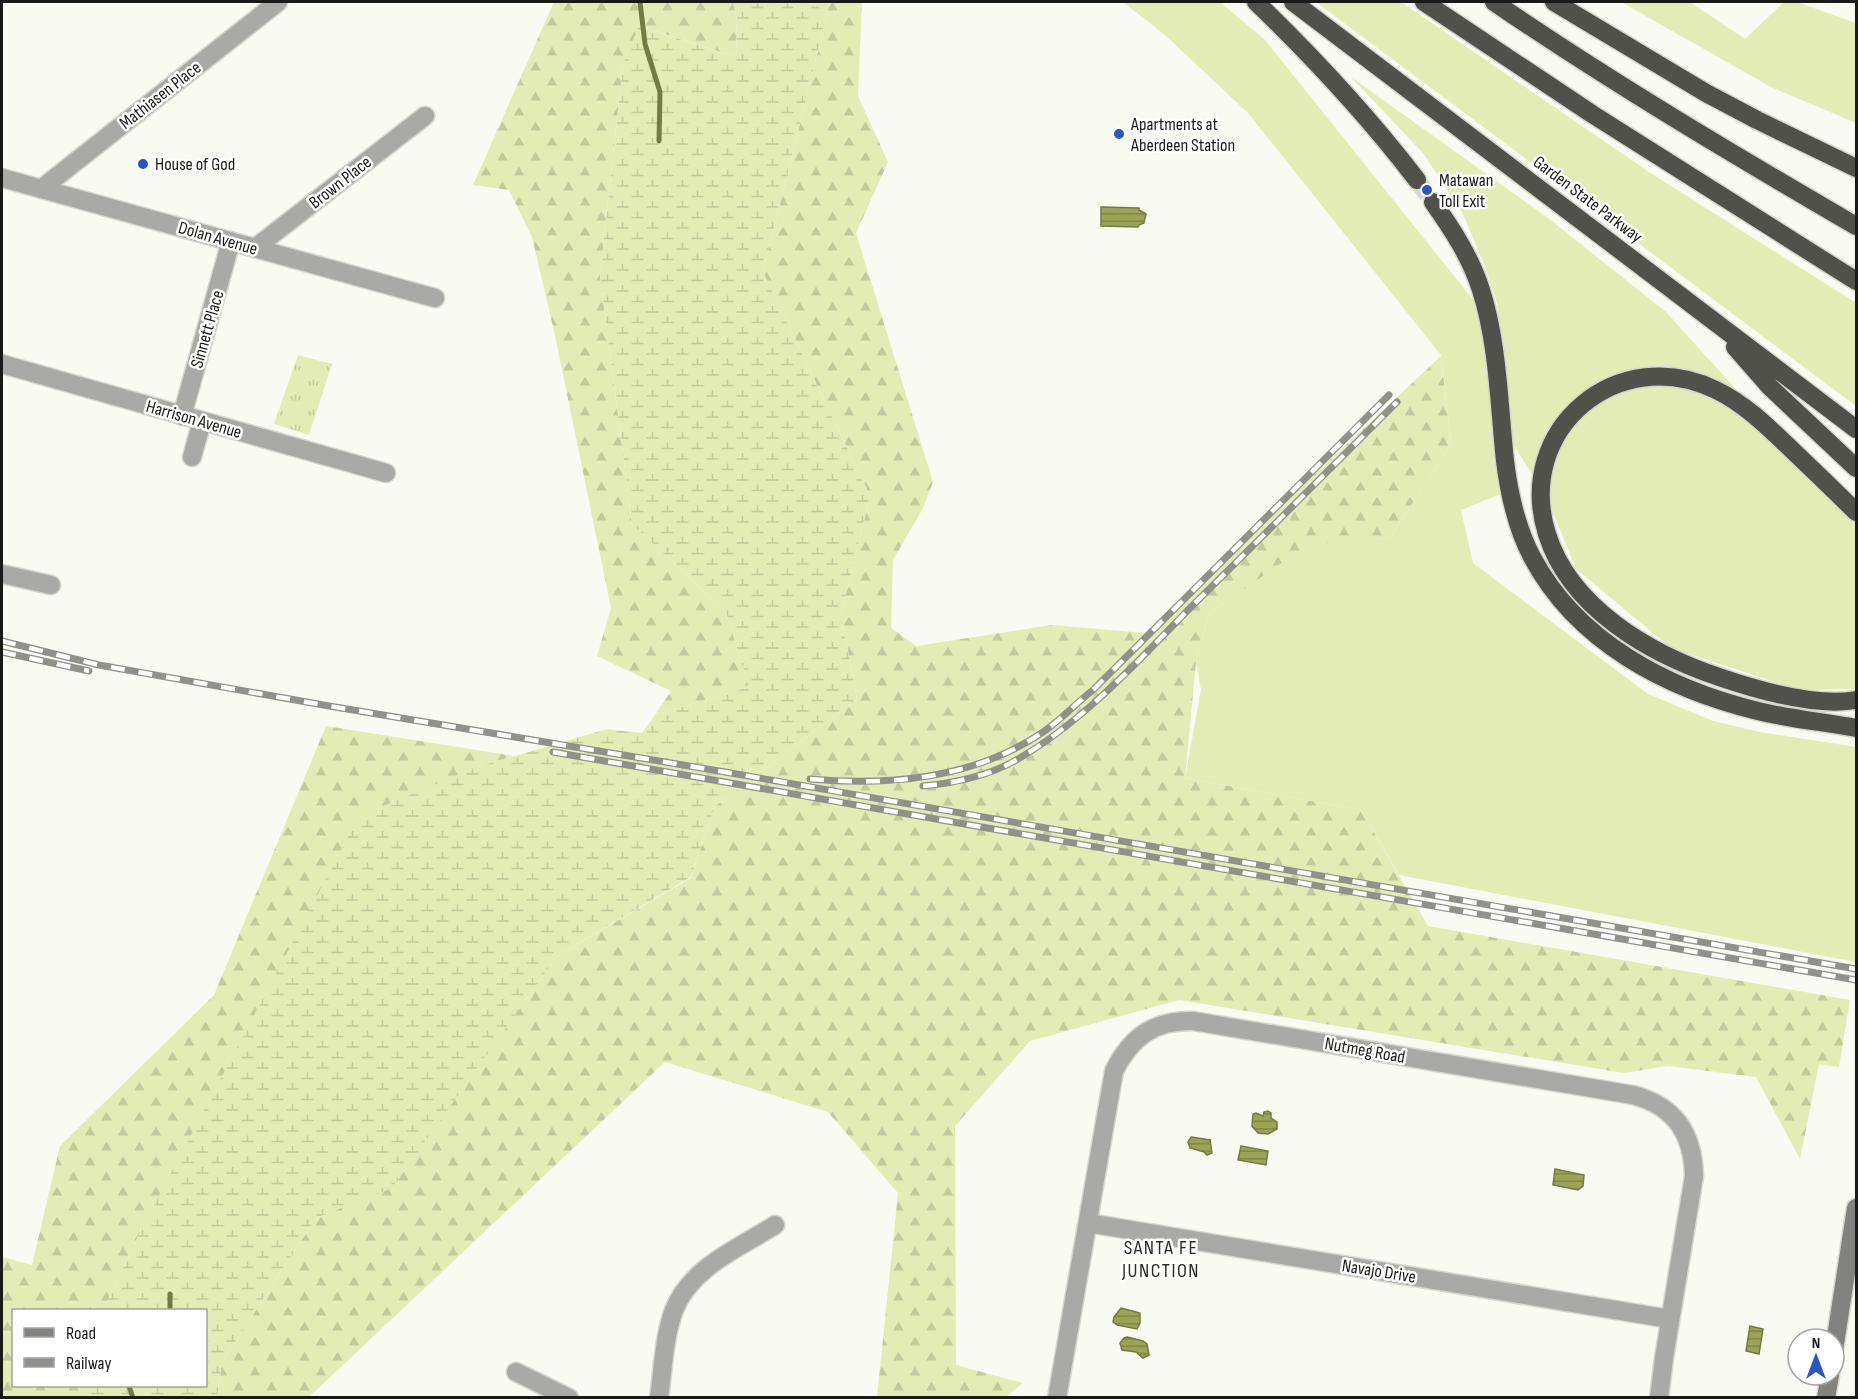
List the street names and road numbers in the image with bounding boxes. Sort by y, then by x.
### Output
street label: Mathiasen Place [115,57,205,134]
street label: Garden State Parkway [1529,151,1647,247]
street label: Brown Place [305,152,376,213]
street label: Dolan Avenue [176,217,260,260]
street label: Sinnett Place [186,288,229,370]
street label: Harrison Avenue [144,396,244,443]
street label: Nutmeg Road [1323,1033,1407,1068]
street label: Navajo Drive [1340,1255,1417,1288]

